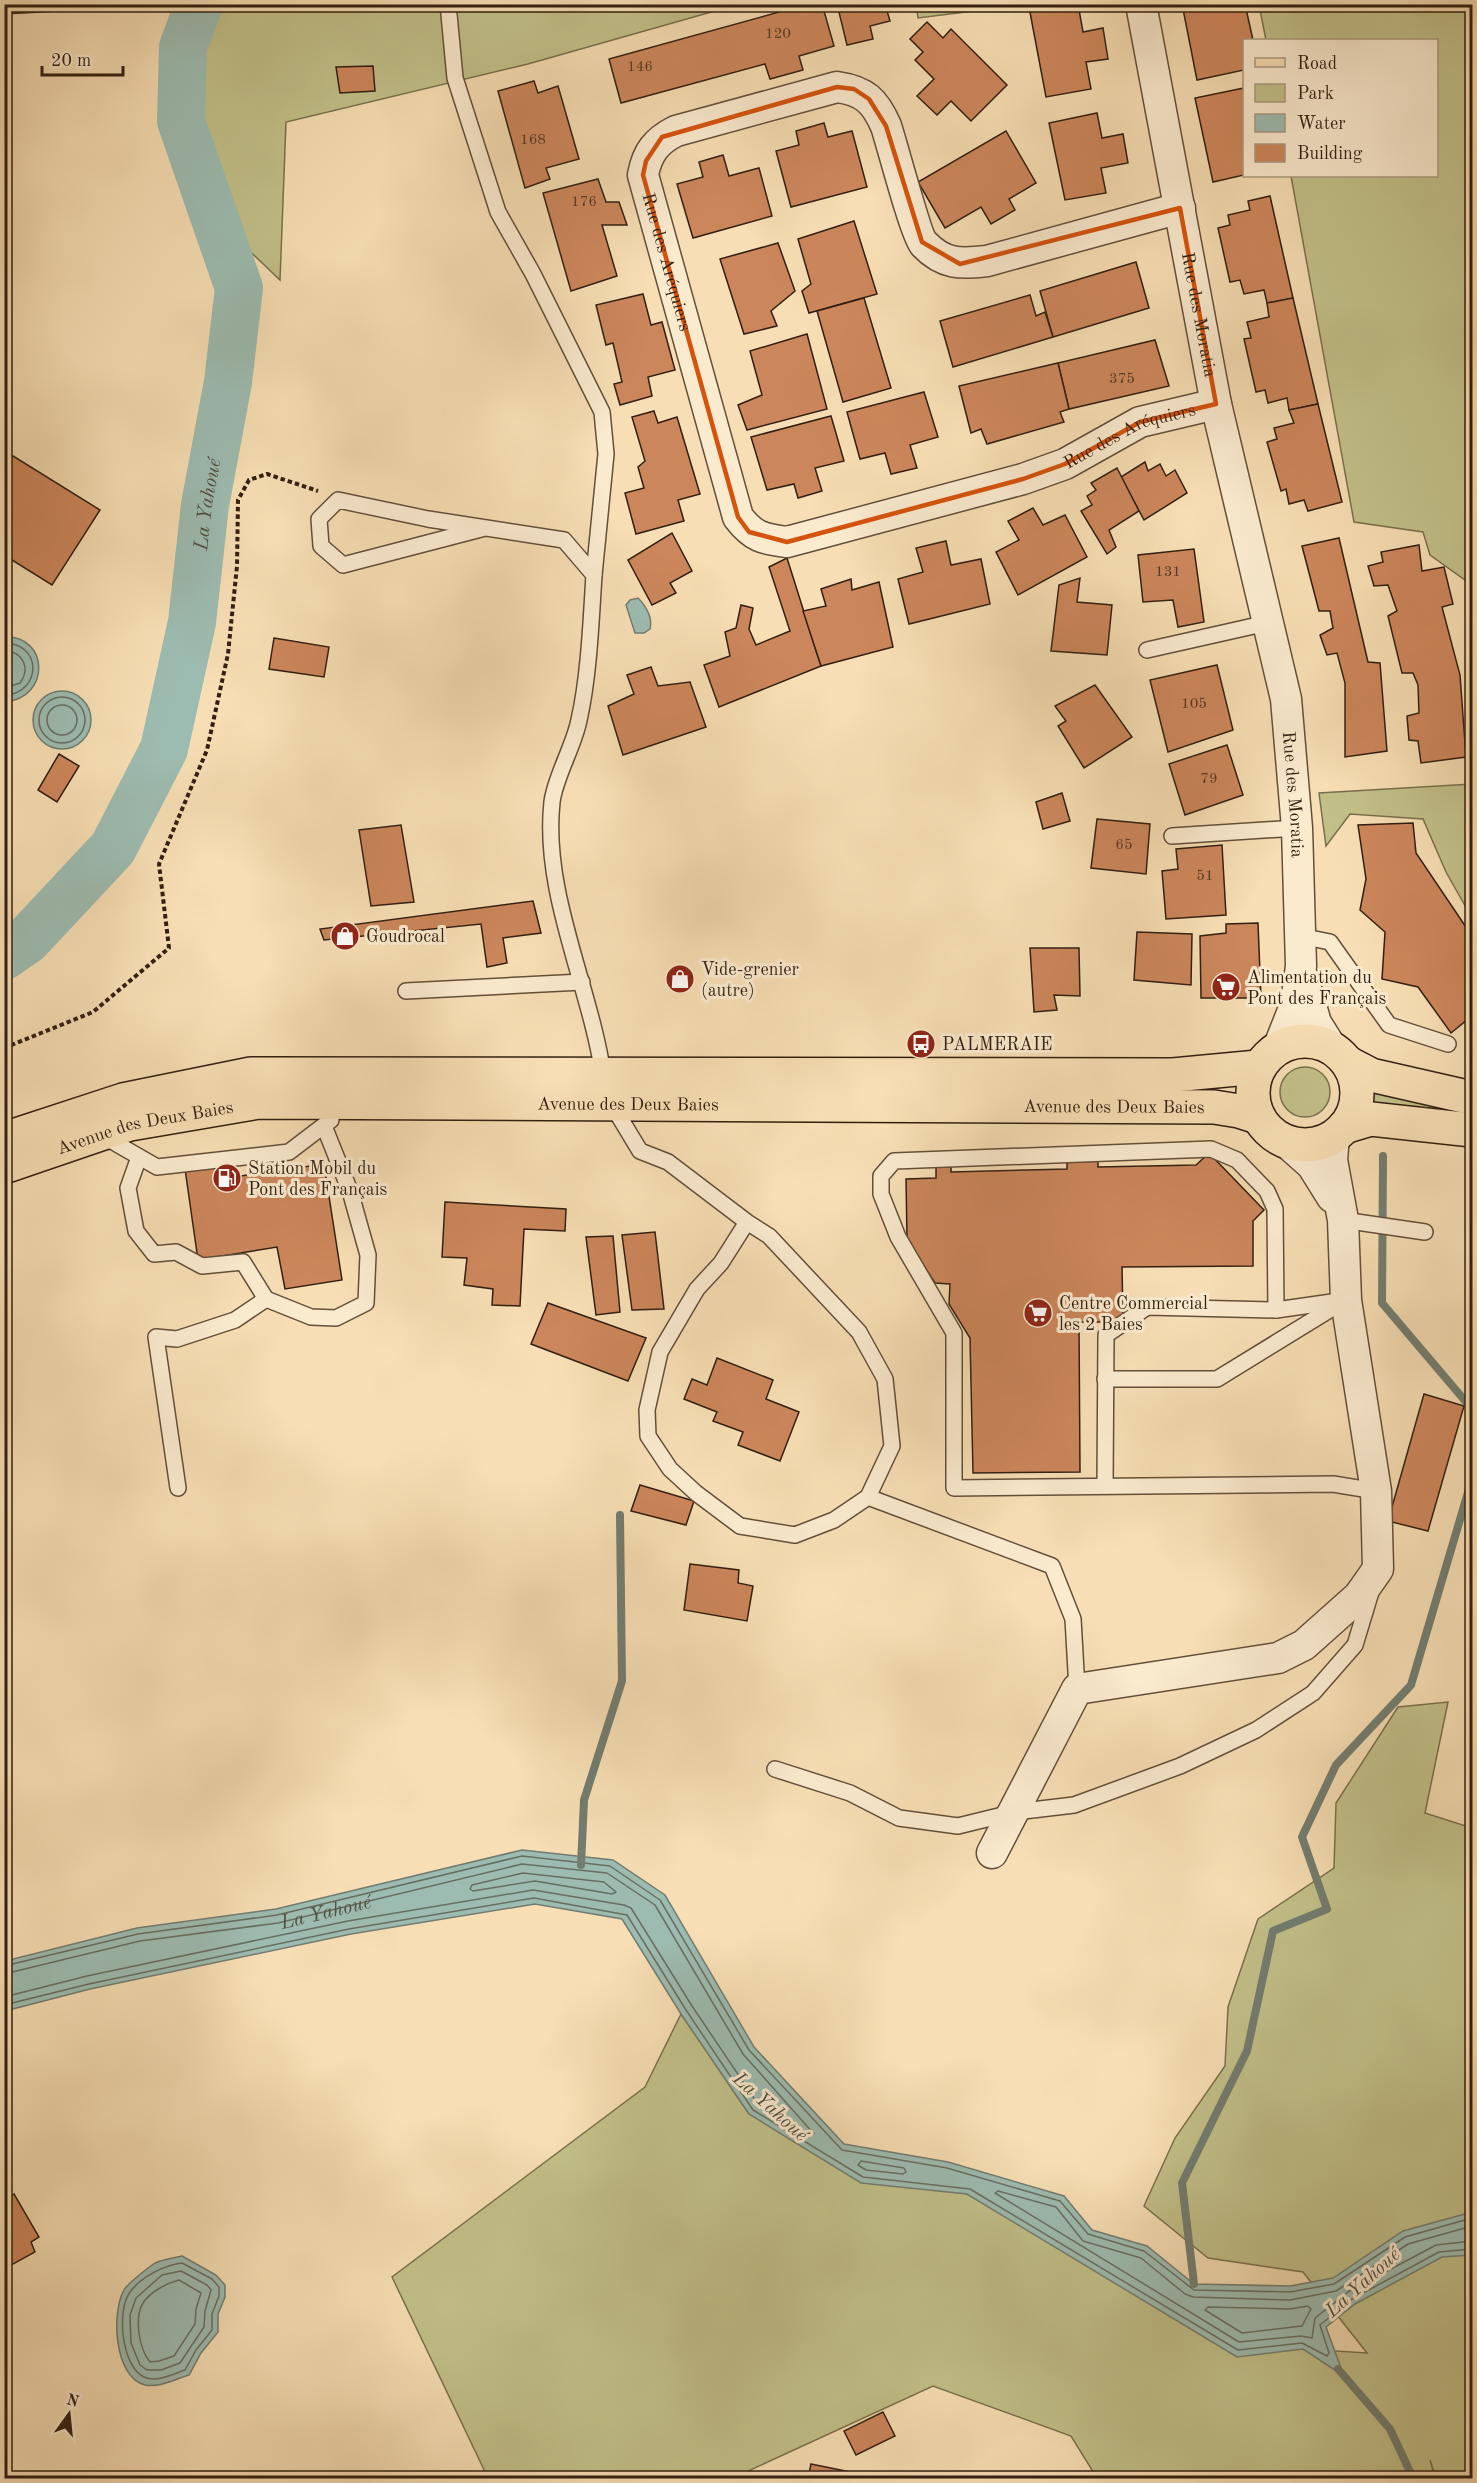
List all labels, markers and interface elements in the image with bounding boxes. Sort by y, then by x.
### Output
house number: 120 [765,27,791,42]
scale bar [42,39,123,77]
legend [1243,39,1438,177]
text: 20 m [51,52,91,70]
text: Road [1297,55,1337,73]
house number: 146 [627,60,653,75]
text: Park [1297,85,1334,103]
text: Water [1297,115,1346,133]
house number: 168 [520,133,546,148]
text: Building [1297,145,1363,163]
street label: Rue des Aréquiers [638,191,694,334]
house number: 176 [571,195,597,210]
street label: Rue des Moratia [1178,251,1219,379]
house number: 375 [1109,372,1135,387]
street label: Rue des Aréquiers [1061,401,1198,473]
water label: La Yahoué [192,455,226,553]
house number: 131 [1155,565,1181,580]
house number: 105 [1181,697,1207,712]
street label: Rue des Moratia [1279,731,1306,858]
house number: 79 [1200,772,1218,787]
house number: 65 [1115,838,1133,853]
house number: 51 [1196,869,1214,884]
shop icon: Goudrocal [329,920,361,952]
place label: Goudrocal [366,928,445,946]
place label: Vide-grenier (autre) [701,961,800,1000]
shop icon: Vide-grenier (autre) [664,963,696,995]
place label: Alimentation du Pont des Français [1247,969,1387,1008]
supermarket icon: Alimentation du Pont des Français [1210,971,1242,1003]
bus stop icon: PALMERAIE [905,1028,937,1060]
place label: PALMERAIE [942,1036,1052,1054]
street label: Avenue des Deux Baies [537,1095,719,1114]
street label: Avenue des Deux Baies [55,1098,235,1158]
street label: Avenue des Deux Baies [1023,1098,1205,1117]
place label: Station Mobil du Pont des Français [248,1160,388,1199]
fuel station icon: Station Mobil du Pont des Français [211,1162,243,1194]
place label: Centre Commercial les 2 Baies [1059,1295,1208,1334]
supermarket icon: Centre Commercial les 2 Baies [1022,1297,1054,1329]
water label: La Yahoué [277,1892,375,1934]
water label: La Yahoué [728,2068,812,2147]
water label: La Yahoué [1321,2244,1406,2323]
north arrow [39,2384,99,2444]
text: N [64,2392,81,2411]

